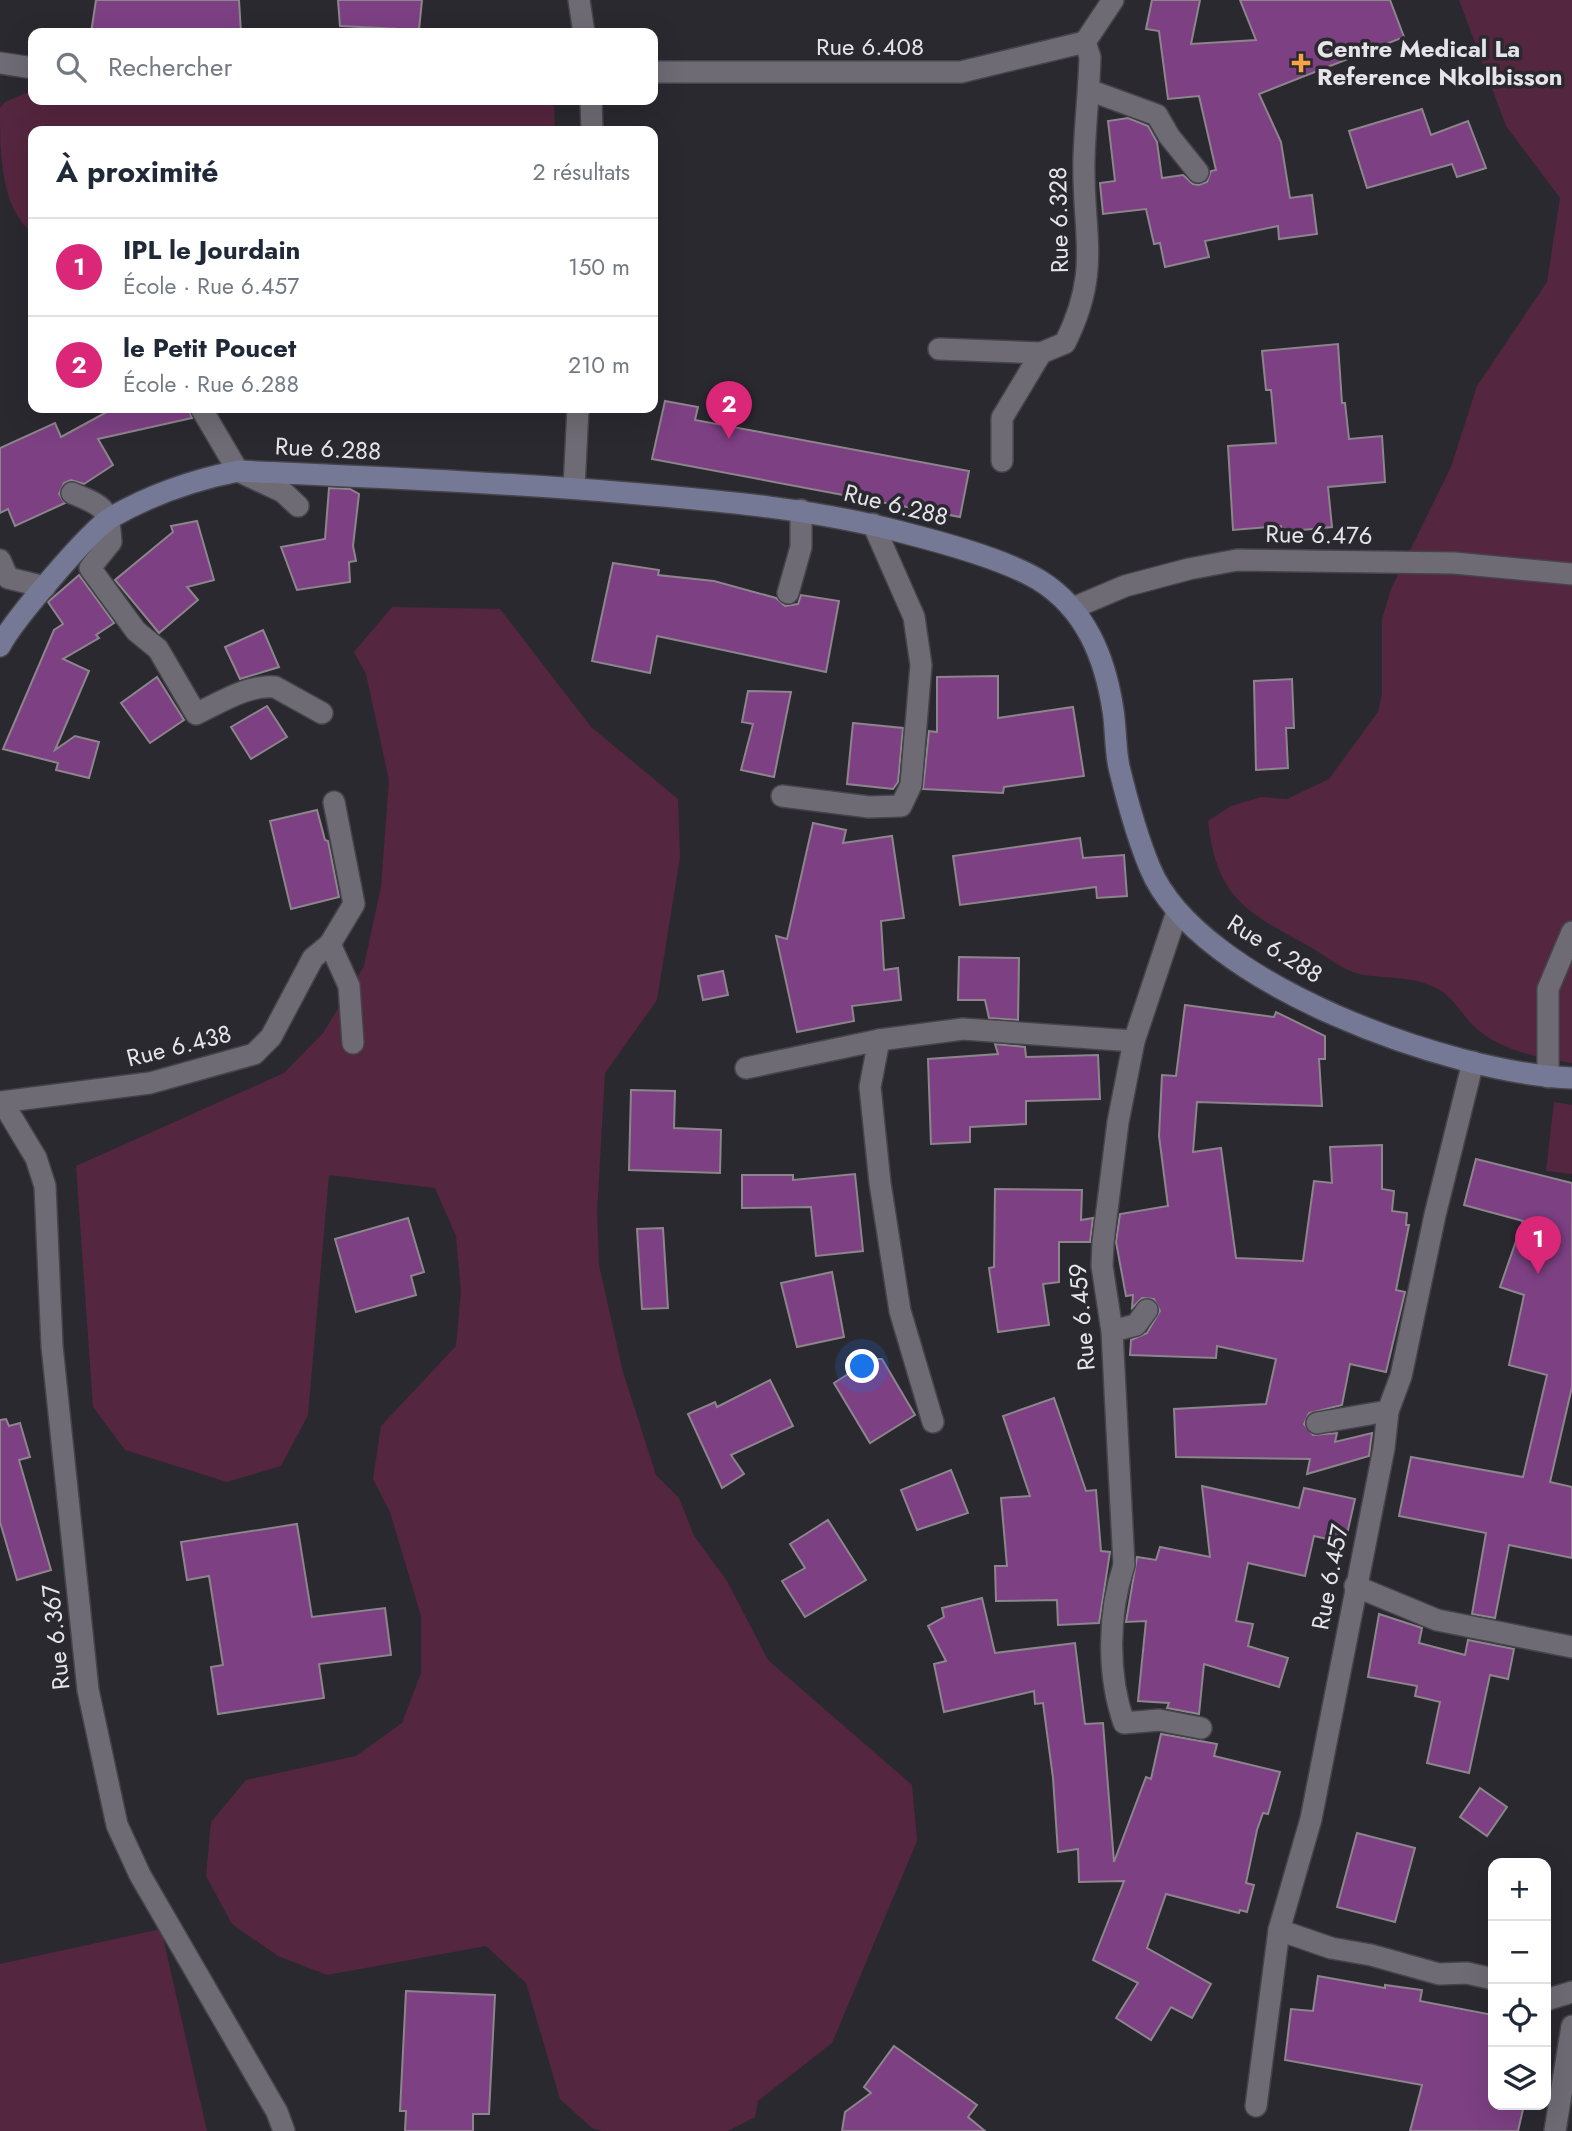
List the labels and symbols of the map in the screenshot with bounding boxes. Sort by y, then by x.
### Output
street label: Rue 6.408 [816,29,924,64]
place label: Centre Medical La Reference Nkolbisson [1317,31,1563,94]
marker: Centre Medical La Reference Nkolbisson [1291,53,1311,73]
street label: Rue 6.328 [1040,166,1077,274]
pin: 2 [706,381,752,439]
street label: Rue 6.288 [274,428,382,469]
street label: Rue 6.288 [840,475,952,534]
street label: Rue 6.476 [1265,516,1373,553]
street label: Rue 6.288 [1221,906,1330,992]
street label: Rue 6.438 [123,1016,235,1075]
pin: 1 [1515,1216,1561,1274]
street label: Rue 6.459 [1059,1262,1104,1372]
your location [845,1349,879,1383]
street label: Rue 6.457 [1302,1521,1357,1633]
street label: Rue 6.367 [33,1582,78,1692]

